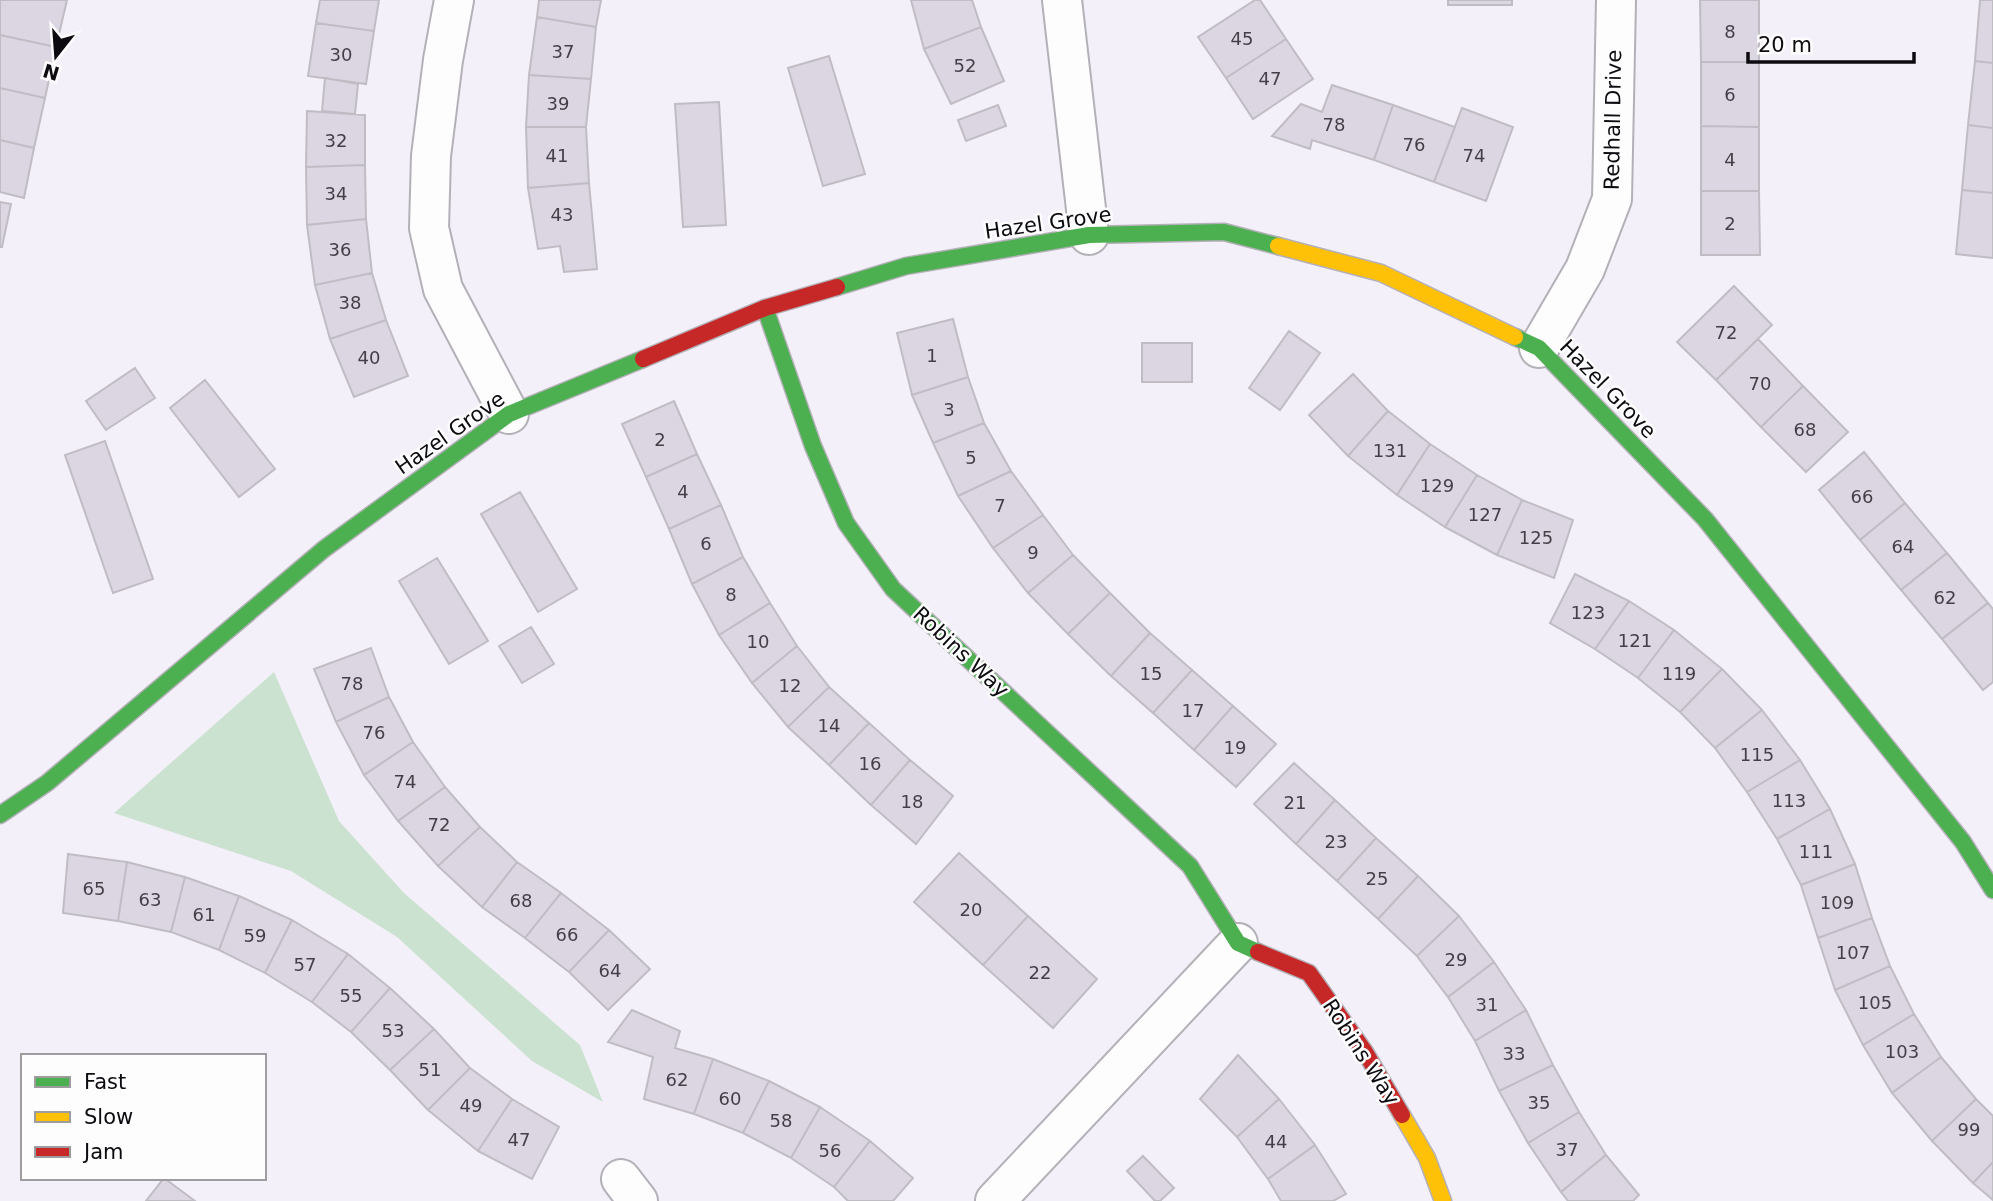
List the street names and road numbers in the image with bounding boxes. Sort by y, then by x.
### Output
street label: Redhall Drive [1600,50,1626,190]
street label: Hazel Grove [983,202,1113,244]
street label: Hazel Grove [1555,335,1661,443]
street label: Hazel Grove [391,387,509,479]
street label: Robins Way [908,602,1014,702]
street label: Robins Way [1318,995,1404,1109]

